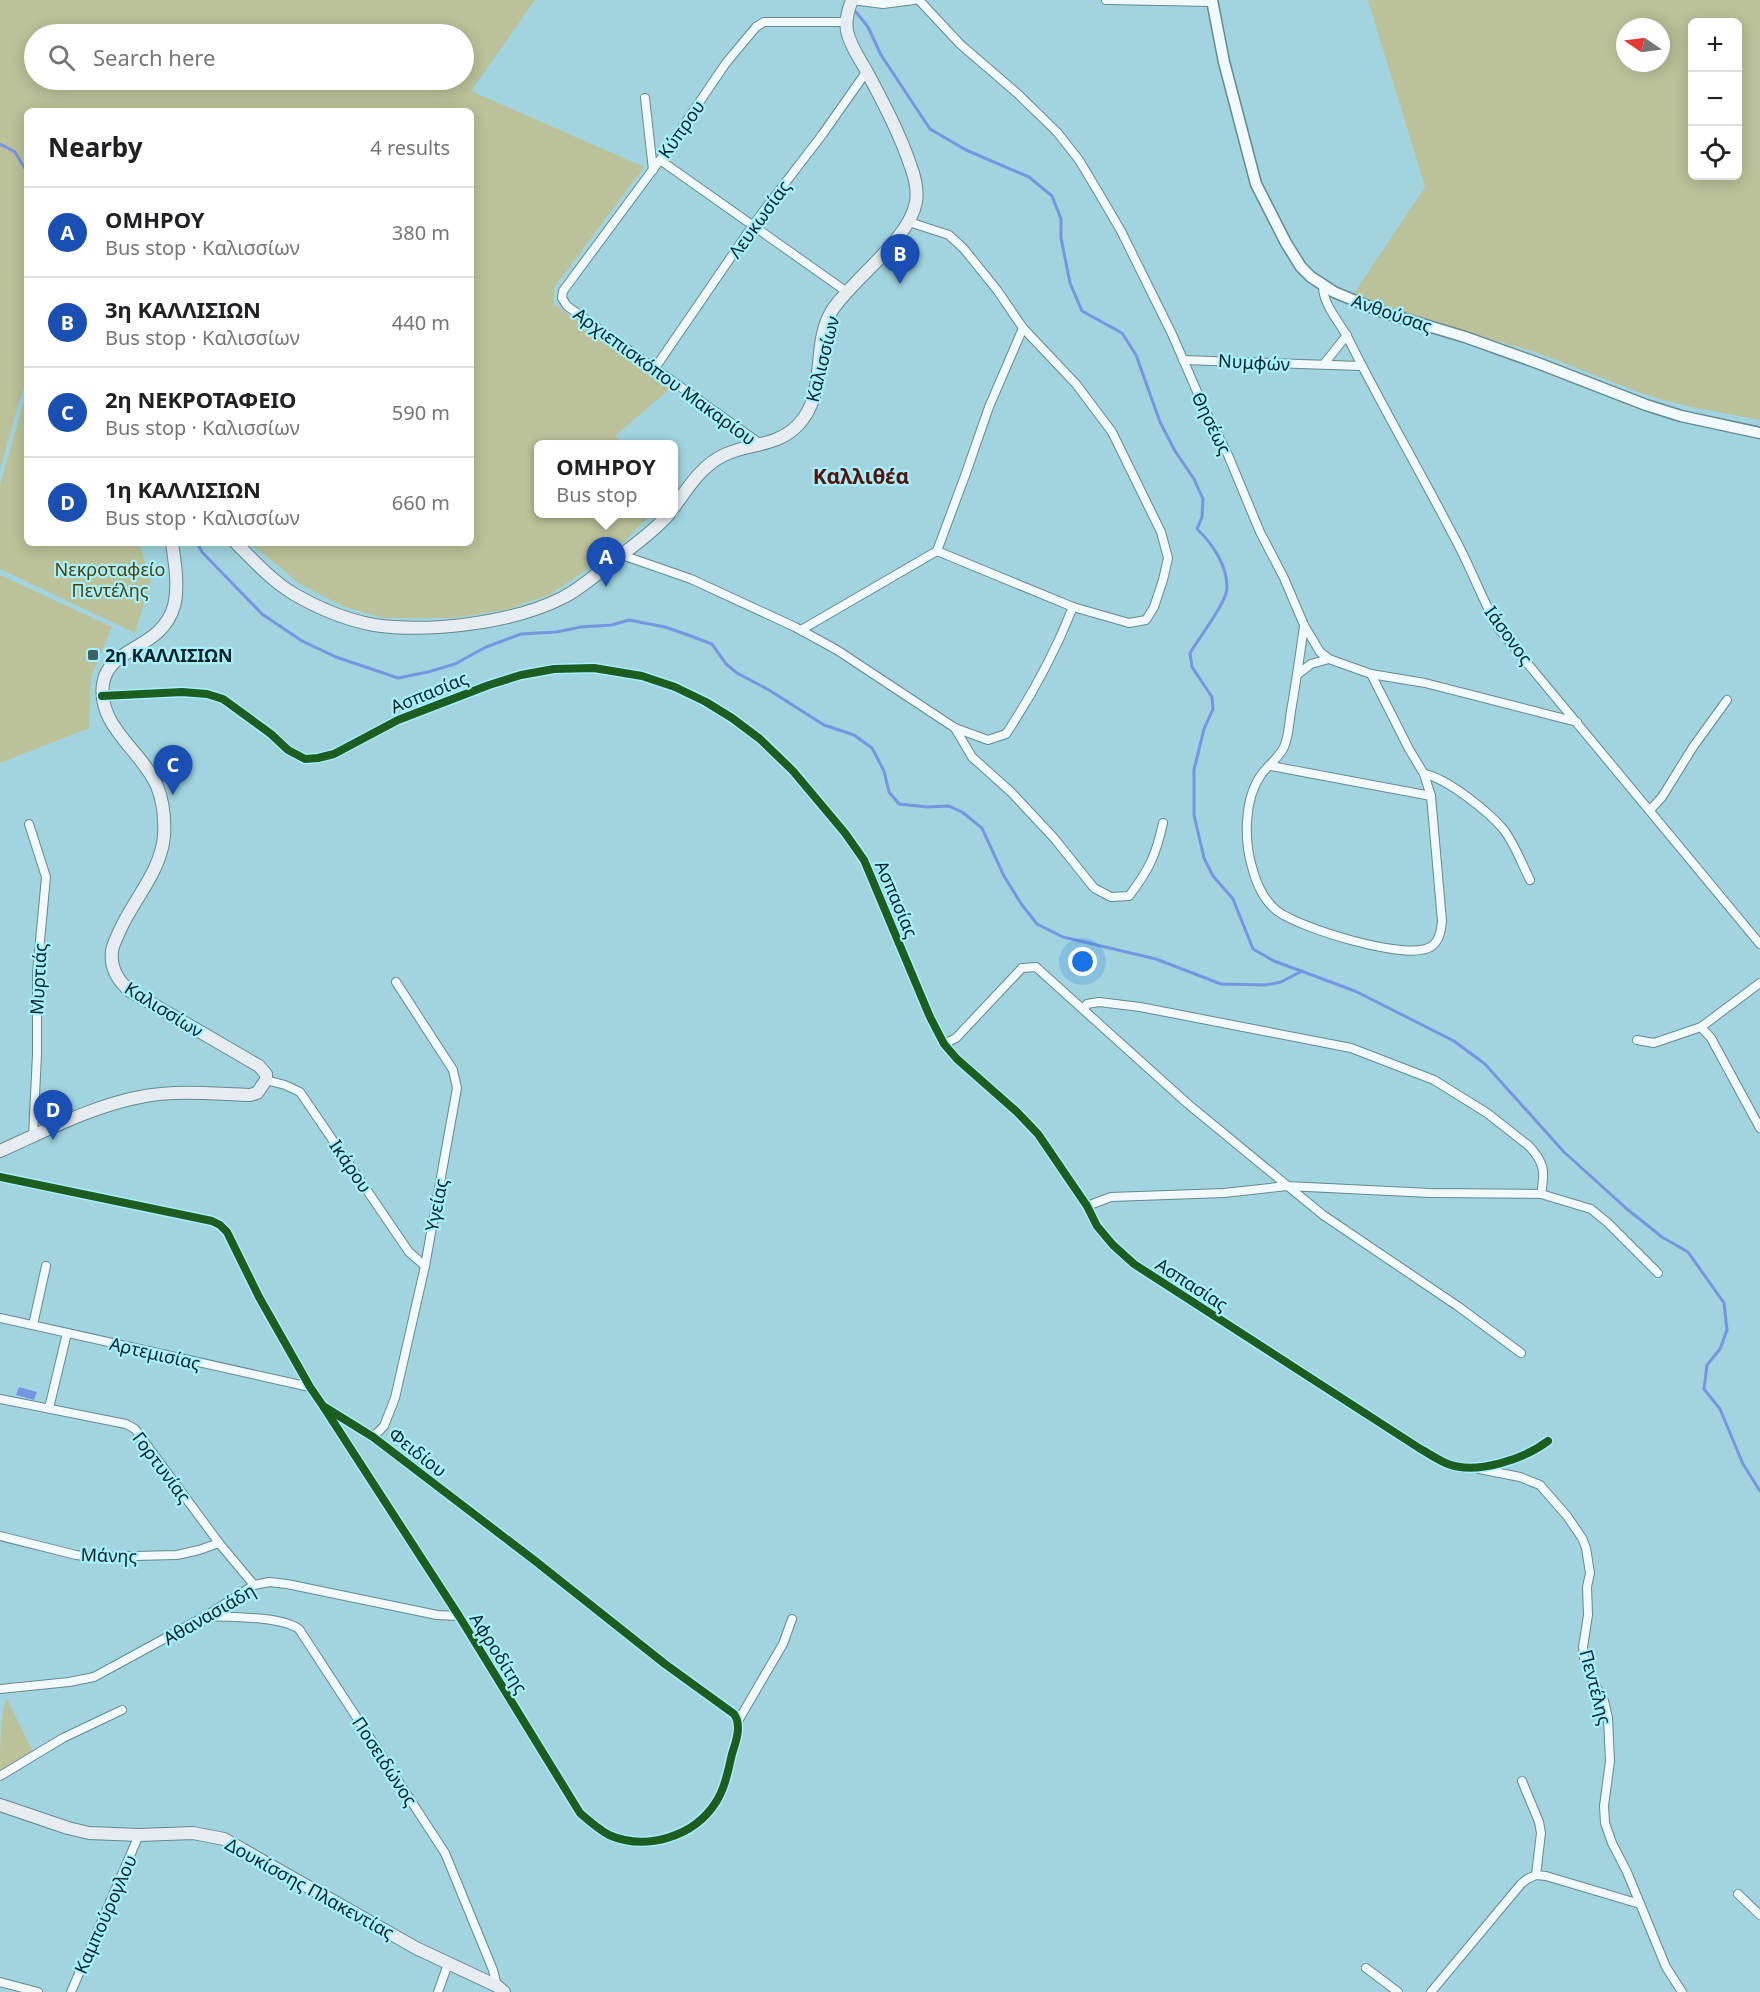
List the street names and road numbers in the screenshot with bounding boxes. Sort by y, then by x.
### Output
street label: Κύπρου [652,95,710,163]
street label: Λευκωσίας [723,175,795,263]
street label: Ανθούσας [1349,288,1436,338]
street label: Αρχιεπισκόπου Μακαρίου [569,302,761,450]
street label: Καλισσίων [800,313,844,405]
street label: Νυμφών [1217,348,1291,376]
street label: Θησέως [1187,388,1238,459]
street label: Ιάσονος [1480,601,1539,669]
street label: Ασπασίας [387,665,472,718]
street label: Ασπασίας [870,857,924,941]
street label: Μυρτιάς [24,942,52,1016]
street label: Καλισσίων [120,976,208,1042]
street label: Ικάρου [324,1135,378,1197]
street label: Υγείας [419,1176,453,1233]
street label: Ασπασίας [1151,1252,1233,1316]
street label: Αρτεμισίας [107,1331,203,1375]
street label: Φειδίου [384,1422,452,1482]
street label: Γορτυνίας [127,1427,197,1508]
street label: Μάνης [80,1542,138,1568]
street label: Αθανασιάδη [159,1578,259,1650]
street label: Αφροδίτης [465,1608,533,1698]
street label: Πεντέλης [1574,1647,1618,1727]
street label: Ποσειδώνος [347,1712,423,1811]
street label: Δουκίσσης Πλακεντίας [221,1832,399,1945]
street label: Καμπούρογλου [68,1851,142,1977]

